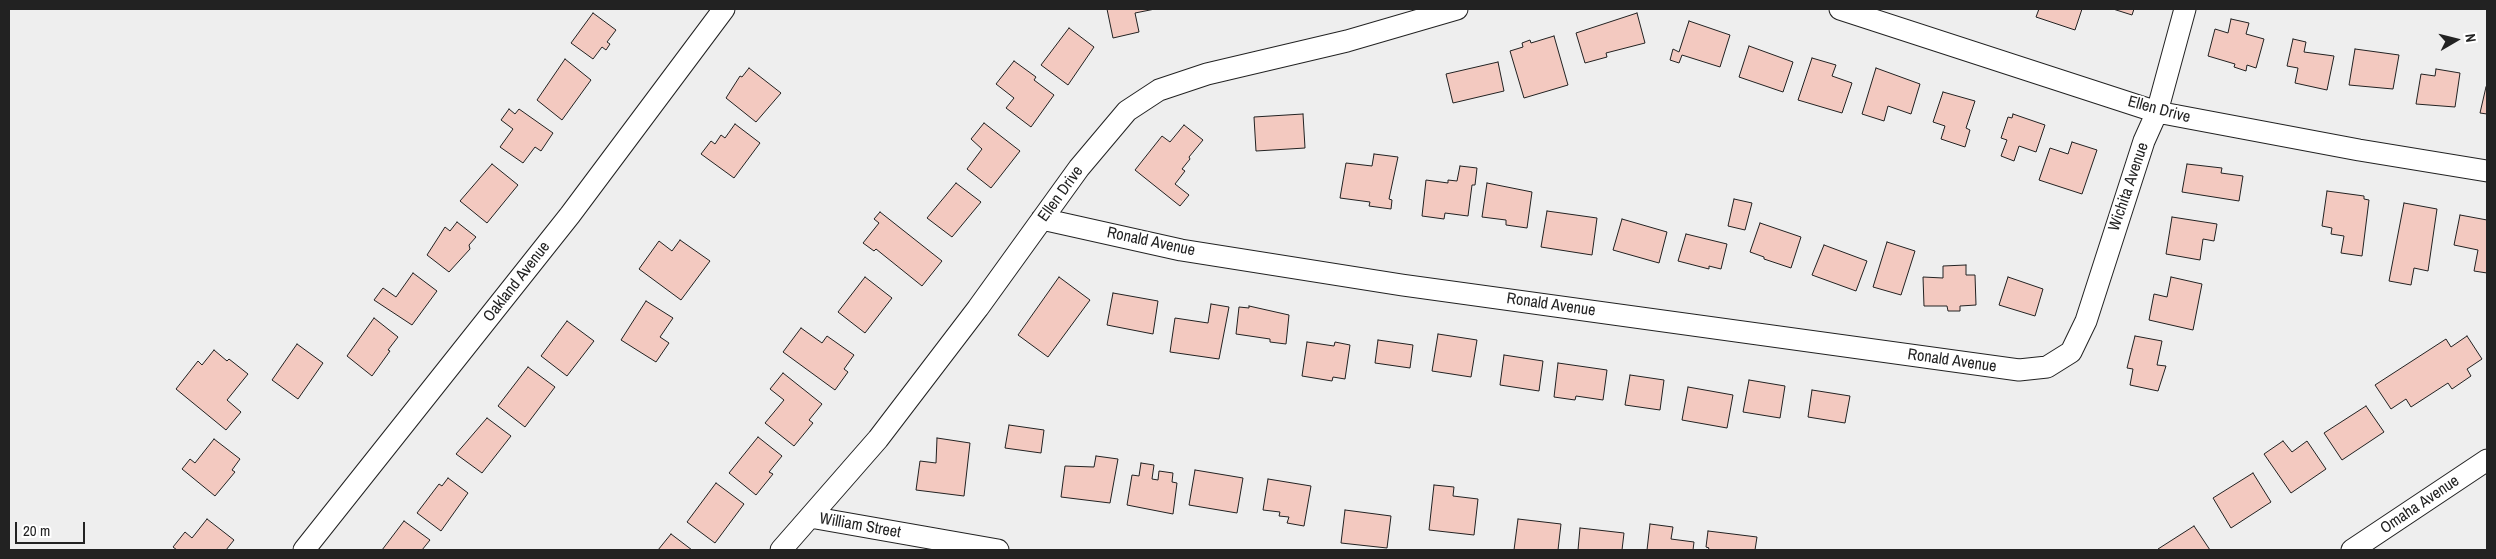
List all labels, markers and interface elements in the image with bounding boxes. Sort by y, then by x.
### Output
north arrow [2431,15,2481,65]
text: N [2461,33,2480,43]
street label: Ellen Drive [2126,92,2192,128]
street label: Wichita Avenue [2105,140,2153,234]
street label: Ellen Drive [1034,162,1088,226]
street label: Ronald Avenue [1105,223,1197,261]
street label: Oakland Avenue [480,238,554,326]
street label: Ronald Avenue [1505,289,1597,321]
street label: Ronald Avenue [1906,345,1998,377]
street label: Omaha Avenue [2377,472,2463,538]
street label: William Street [818,509,902,543]
scale bar [18,512,88,544]
text: 20 m [23,520,50,541]

